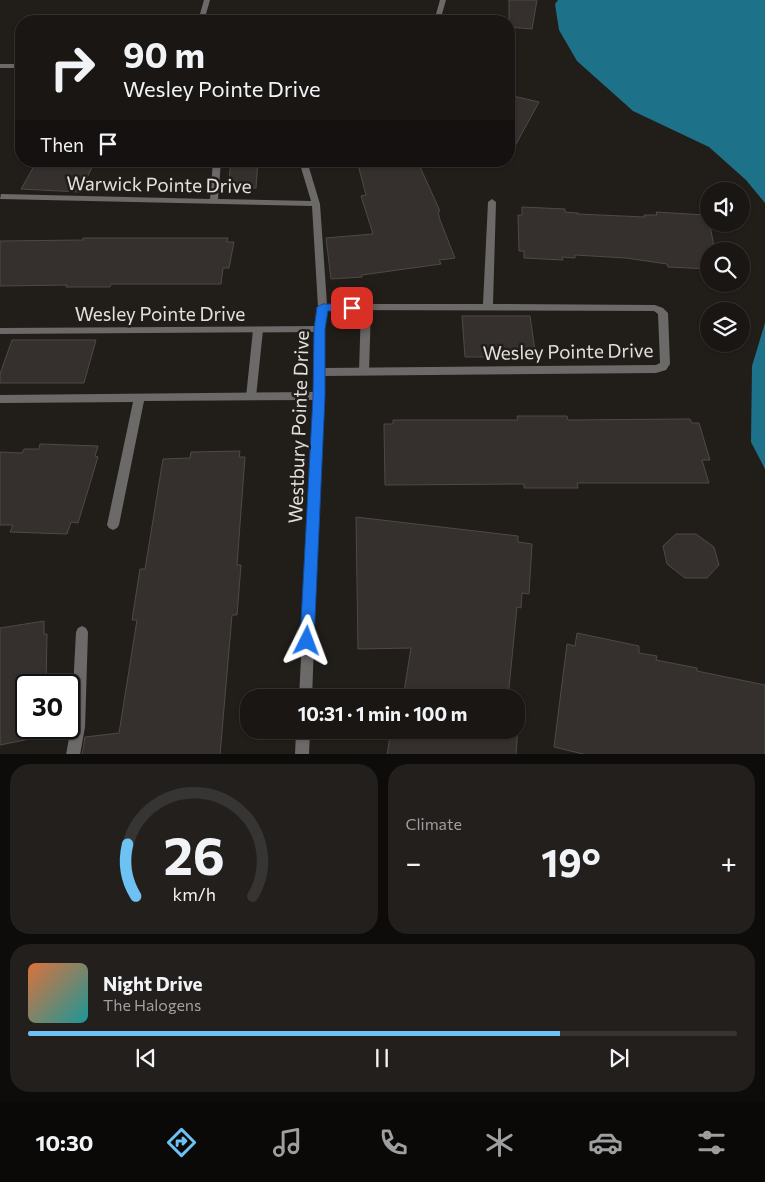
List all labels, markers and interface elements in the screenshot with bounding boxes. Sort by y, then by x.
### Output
text: 90 m [123,32,205,75]
icon: right [40,35,105,100]
text: Wesley Pointe Drive [123,75,321,102]
icon: arrive [94,130,122,158]
text: Then [40,133,84,156]
street label: Warwick Pointe Drive [66,171,252,197]
map controls [700,182,750,352]
button: sound [700,182,750,232]
button: search [700,242,750,292]
pin [331,287,373,329]
icon: arrive [338,294,366,322]
street label: Wesley Pointe Drive [75,302,245,325]
button: layers [700,302,750,352]
street label: Westbury Pointe Drive [283,330,313,524]
street label: Wesley Pointe Drive [482,338,654,364]
position arrow [280,614,332,666]
speed limit sign: 30 [15,674,80,739]
text: 10:31 · 1 min · 100 m [298,702,467,725]
text: Climate [406,814,462,833]
text: 26 [163,822,224,886]
text: 19° [541,838,601,885]
text: − [406,845,421,879]
text: + [721,845,737,879]
text: km/h [172,883,215,905]
text: Night Drive [103,972,203,995]
text: The Halogens [103,995,201,1014]
icon: previous [132,1044,160,1072]
icon: pause [368,1044,396,1072]
icon: next [605,1044,633,1072]
icon: directions [164,1125,199,1160]
icon: music [270,1125,305,1160]
icon: phone [376,1125,411,1160]
icon: climate [482,1125,517,1160]
icon: car [588,1125,623,1160]
icon: filters [694,1125,729,1160]
text: 10:30 [36,1129,93,1156]

